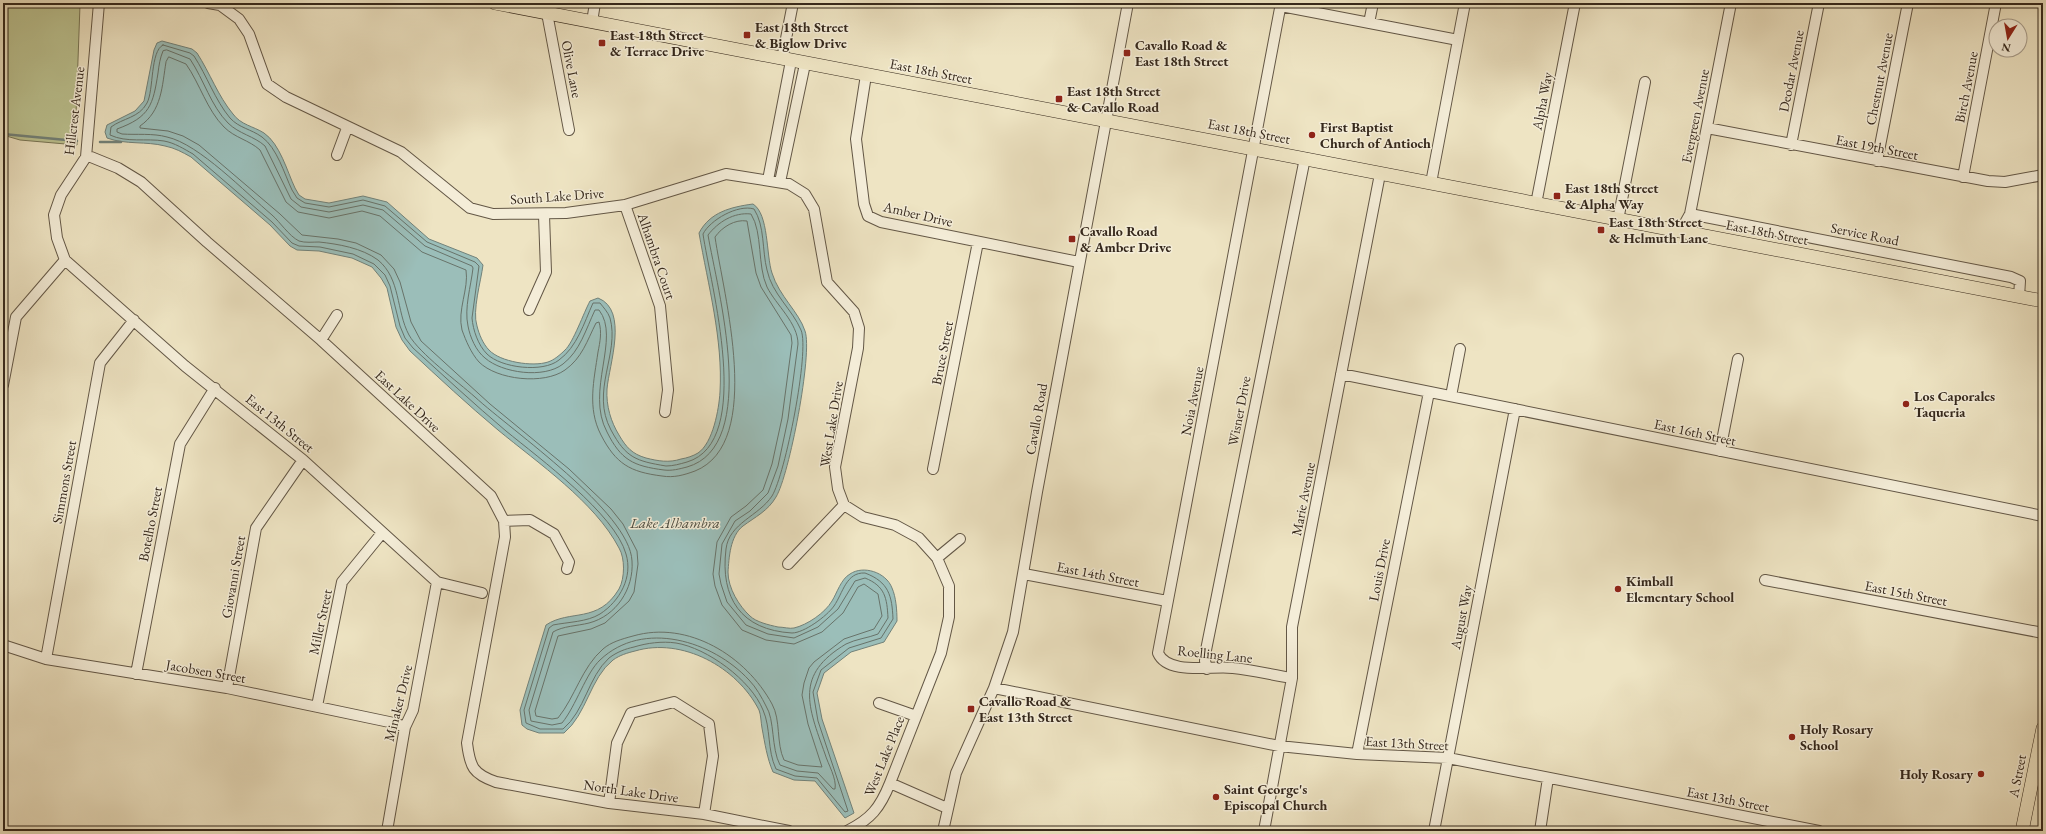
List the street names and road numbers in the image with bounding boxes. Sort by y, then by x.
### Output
street label: Deodar Avenue [1774,28,1808,114]
street label: Chestnut Avenue [1861,31,1897,127]
street label: Olive Lane [558,39,586,100]
street label: Birch Avenue [1950,49,1982,124]
street label: East 18th Street [888,54,974,88]
street label: Hillcrest Avenue [60,65,88,156]
street label: Evergreen Avenue [1677,67,1713,164]
street label: Alpha Way [1527,70,1557,133]
street label: East 18th Street [1206,114,1292,148]
street label: East 19th Street [1834,130,1920,164]
street label: South Lake Drive [510,184,605,208]
street label: Amber Drive [881,197,955,231]
street label: Alhambra Court [633,209,680,302]
street label: East 18th Street [1724,215,1810,249]
street label: Service Road [1829,219,1902,250]
street label: Bruce Street [927,319,957,386]
street label: Noia Avenue [1176,364,1208,437]
street label: East Lake Drive [371,366,445,436]
street label: Wisner Drive [1223,374,1255,447]
street label: West Lake Drive [815,379,847,468]
street label: Cavallo Road [1021,381,1051,456]
street label: East 13th Street [242,390,319,457]
street label: East 16th Street [1652,415,1738,450]
street label: Simmons Street [48,438,80,525]
street label: Marie Avenue [1287,460,1319,537]
street label: Botelho Street [134,484,166,563]
street label: Giovanni Street [217,534,249,620]
street label: Louis Drive [1364,537,1394,603]
street label: East 14th Street [1055,557,1141,591]
street label: East 15th Street [1863,576,1949,610]
street label: August Way [1446,582,1476,652]
street label: Miller Street [304,587,336,656]
street label: Roelling Lane [1177,641,1254,667]
street label: Jacobsen Street [164,655,248,687]
street label: Minaker Drive [380,662,416,743]
street label: West Lake Place [860,713,908,799]
street label: East 13th Street [1365,732,1450,754]
street label: A Street [2004,752,2030,800]
street label: North Lake Drive [582,775,680,807]
street label: East 13th Street [1685,782,1771,816]

